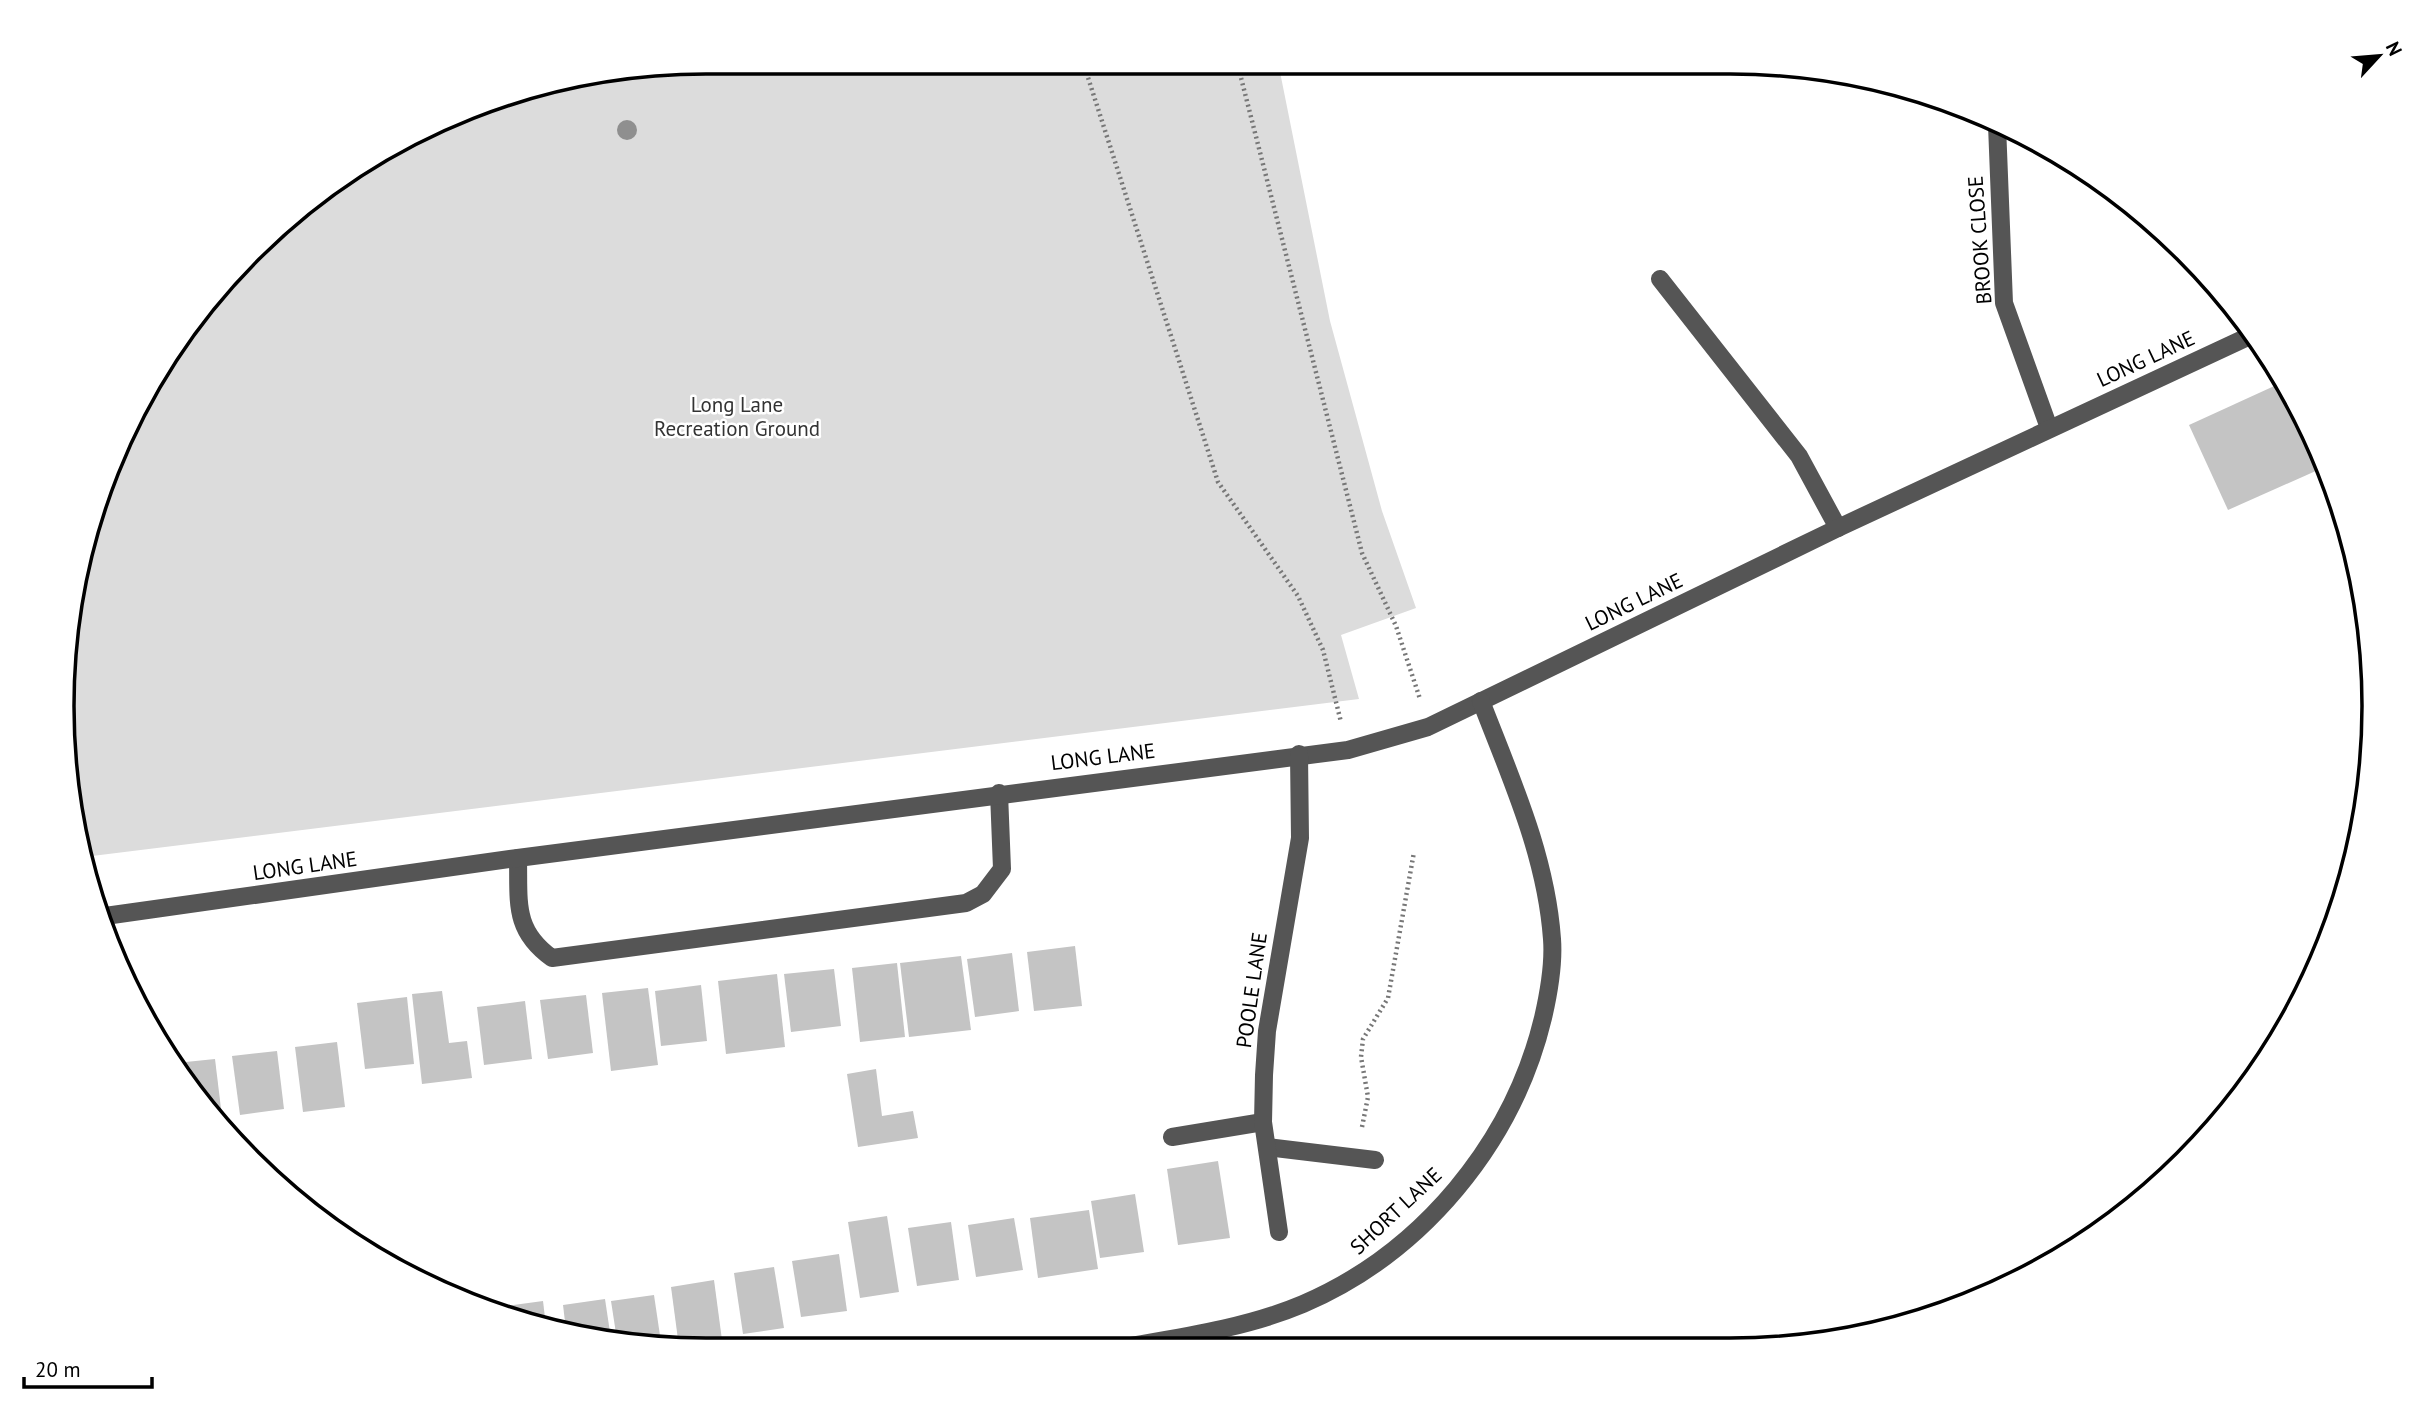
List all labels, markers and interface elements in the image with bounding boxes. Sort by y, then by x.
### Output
north arrow [2344,21,2414,91]
text: N [2381,38,2408,59]
street label: BROOK CLOSE [1962,175,1997,305]
street label: LONG LANE [2092,324,2199,393]
park label: Long Lane Recreation Ground [654,391,820,442]
street label: LONG LANE [1581,566,1687,637]
street label: LONG LANE [1049,737,1157,776]
street label: LONG LANE [251,845,359,886]
street label: POOLE LANE [1230,930,1273,1049]
street label: SHORT LANE [1344,1161,1447,1260]
scale bar [24,1346,152,1390]
text: 20 m [35,1356,81,1383]

